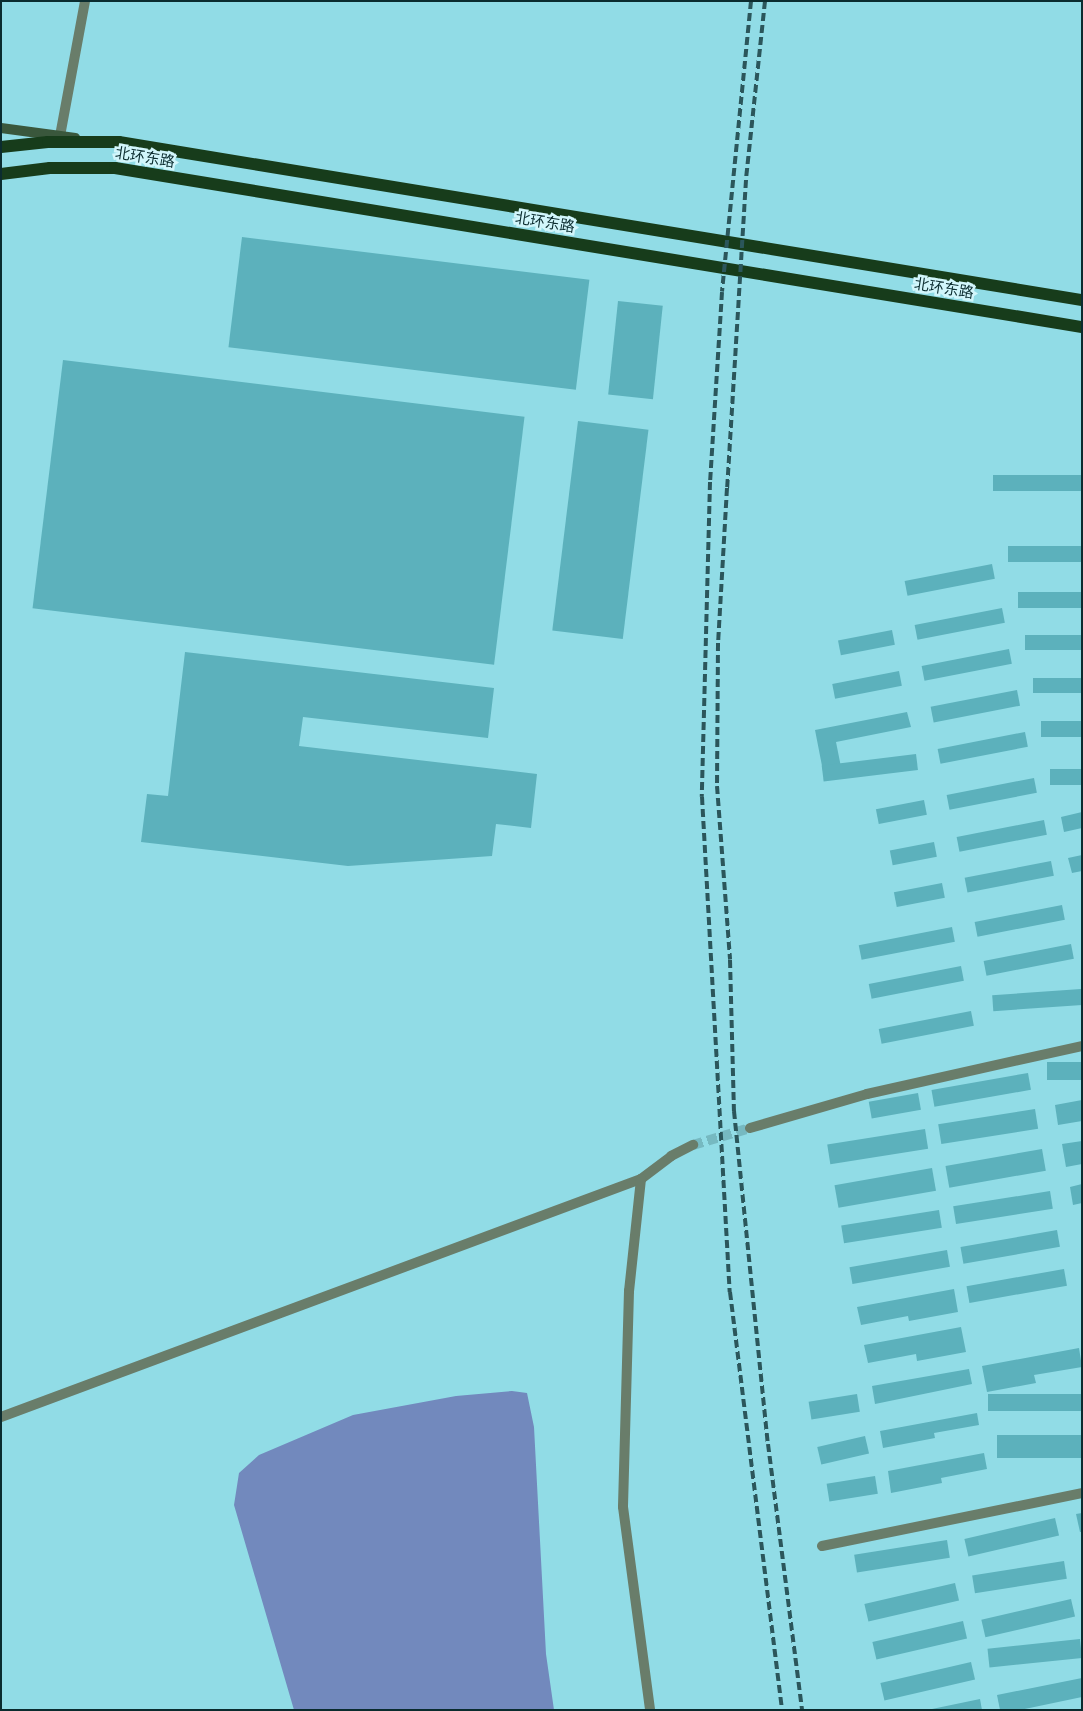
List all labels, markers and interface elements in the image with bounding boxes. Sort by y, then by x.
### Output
street label: 北环东路 [114,143,176,171]
street label: 北环东路 [514,208,576,236]
street label: 北环东路 [913,274,975,302]

